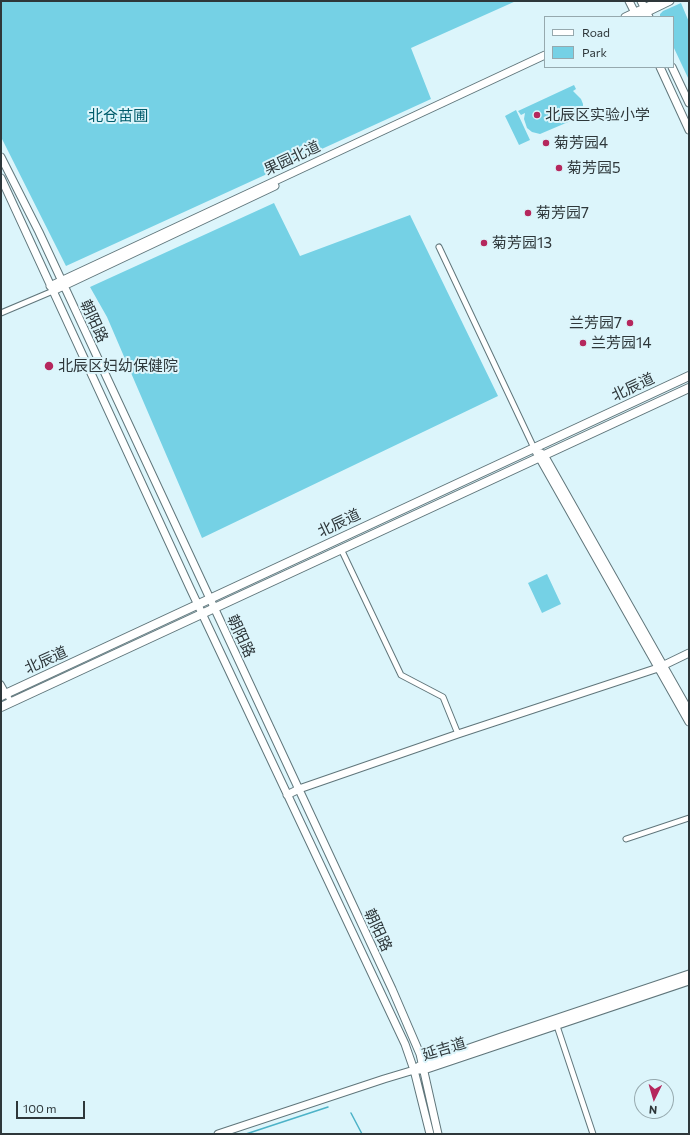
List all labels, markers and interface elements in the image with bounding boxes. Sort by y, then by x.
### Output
legend [544,16,674,68]
text: Road [582,25,610,39]
text: Park [582,45,607,59]
place label: 北辰区实验小学 [545,106,650,124]
park label: 北仓苗圃 [88,107,148,125]
marker: 北辰区实验小学 [532,110,542,120]
place label: 菊芳园4 [554,134,608,152]
street label: 果园北道 [261,137,323,179]
marker: 菊芳园4 [541,138,551,148]
place label: 菊芳园5 [567,159,621,177]
marker: 菊芳园5 [554,163,564,173]
place label: 菊芳园7 [536,204,589,222]
marker: 菊芳园7 [523,208,533,218]
place label: 菊芳园13 [492,234,552,252]
marker: 菊芳园13 [479,238,489,248]
street label: 朝阳路 [76,297,112,345]
place label: 兰芳园7 [569,314,622,332]
marker: 兰芳园7 [625,318,635,328]
place label: 兰芳园14 [591,334,651,352]
marker: 兰芳园14 [578,338,588,348]
place label: 北辰区妇幼保健院 [58,357,178,375]
marker: 北辰区妇幼保健院 [43,360,55,372]
street label: 北辰道 [609,369,657,405]
street label: 北辰道 [315,505,363,541]
street label: 朝阳路 [223,612,259,660]
street label: 北辰道 [22,643,70,677]
street label: 朝阳路 [360,906,396,954]
street label: 延吉道 [420,1034,468,1064]
north arrow [634,1079,674,1119]
scale bar [18,1093,87,1119]
text: 100 m [23,1101,57,1115]
text: N [648,1104,658,1117]

